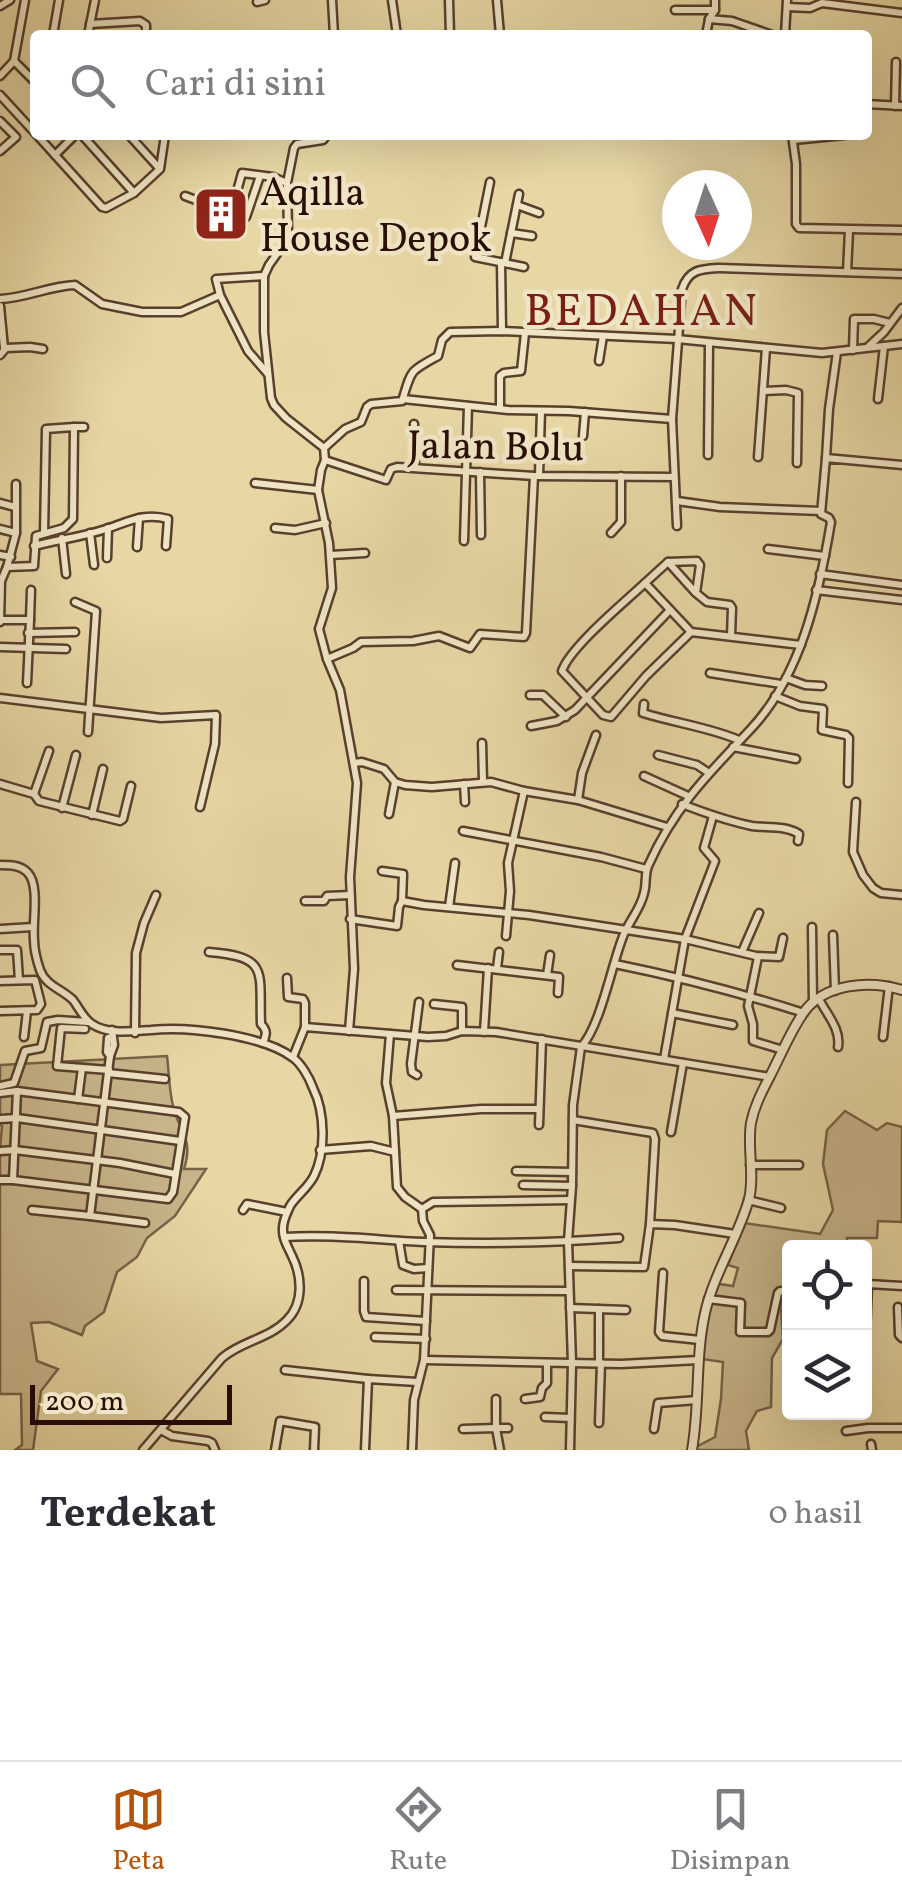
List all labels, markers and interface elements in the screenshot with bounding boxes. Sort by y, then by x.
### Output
search box [30,30,872,140]
icon: search [65,58,120,113]
text: Cari di sini [145,59,326,112]
place label: Aqilla House Depok [260,167,492,269]
north arrow [662,170,752,260]
building icon: Aqilla House Depok [191,184,251,244]
district label: BEDAHAN [524,282,760,345]
street label: Jalan Bolu [407,419,585,479]
map controls [782,1240,872,1420]
button: locate [782,1240,872,1330]
button: layers [782,1330,872,1420]
scale bar [30,1380,232,1424]
text: 200 m [45,1383,124,1422]
text: Terdekat [40,1486,216,1545]
text: 0 hasil [768,1493,862,1537]
tab: Peta [111,1782,166,1881]
tab: Rute [389,1782,447,1881]
tab: Disimpan [670,1782,791,1881]

